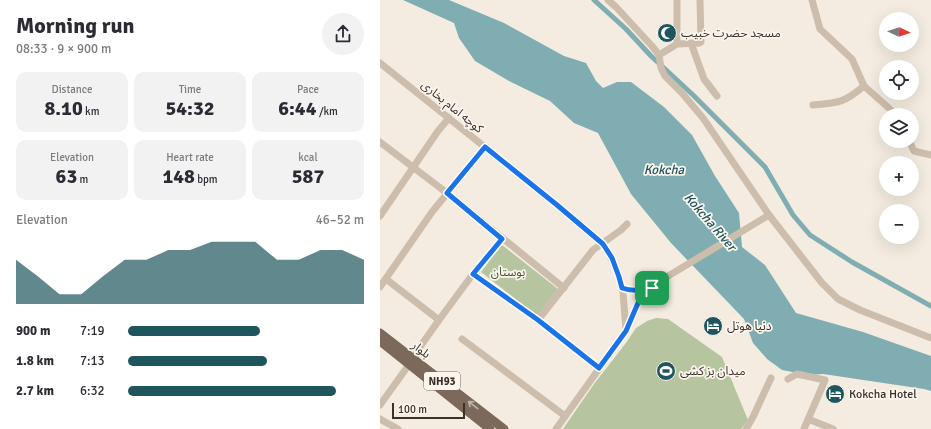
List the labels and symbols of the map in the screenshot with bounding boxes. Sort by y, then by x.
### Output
north arrow [879,12,919,52]
mosque icon: مسجد حضرت خبیب [656,22,678,44]
place label: مسجد حضرت خبیب [681,26,781,41]
street label: کوچه امام بخاری [417,78,487,138]
water label: Kokcha [644,162,685,178]
water label: Kokcha River [681,190,741,256]
park label: بوستان [491,265,525,280]
pin [635,271,669,305]
hotel icon: دنیا هوتل [702,315,724,337]
place label: دنیا هوتل [727,319,772,334]
street label: بلوار [408,337,433,362]
sports icon: میدان بز کشی [655,360,677,382]
place label: میدان بز کشی [680,364,745,379]
road number: NH93 [424,372,460,390]
hotel icon: Kokcha Hotel [824,383,846,405]
place label: Kokcha Hotel [849,387,917,402]
one-way arrow [468,400,479,409]
scale bar [392,401,465,420]

